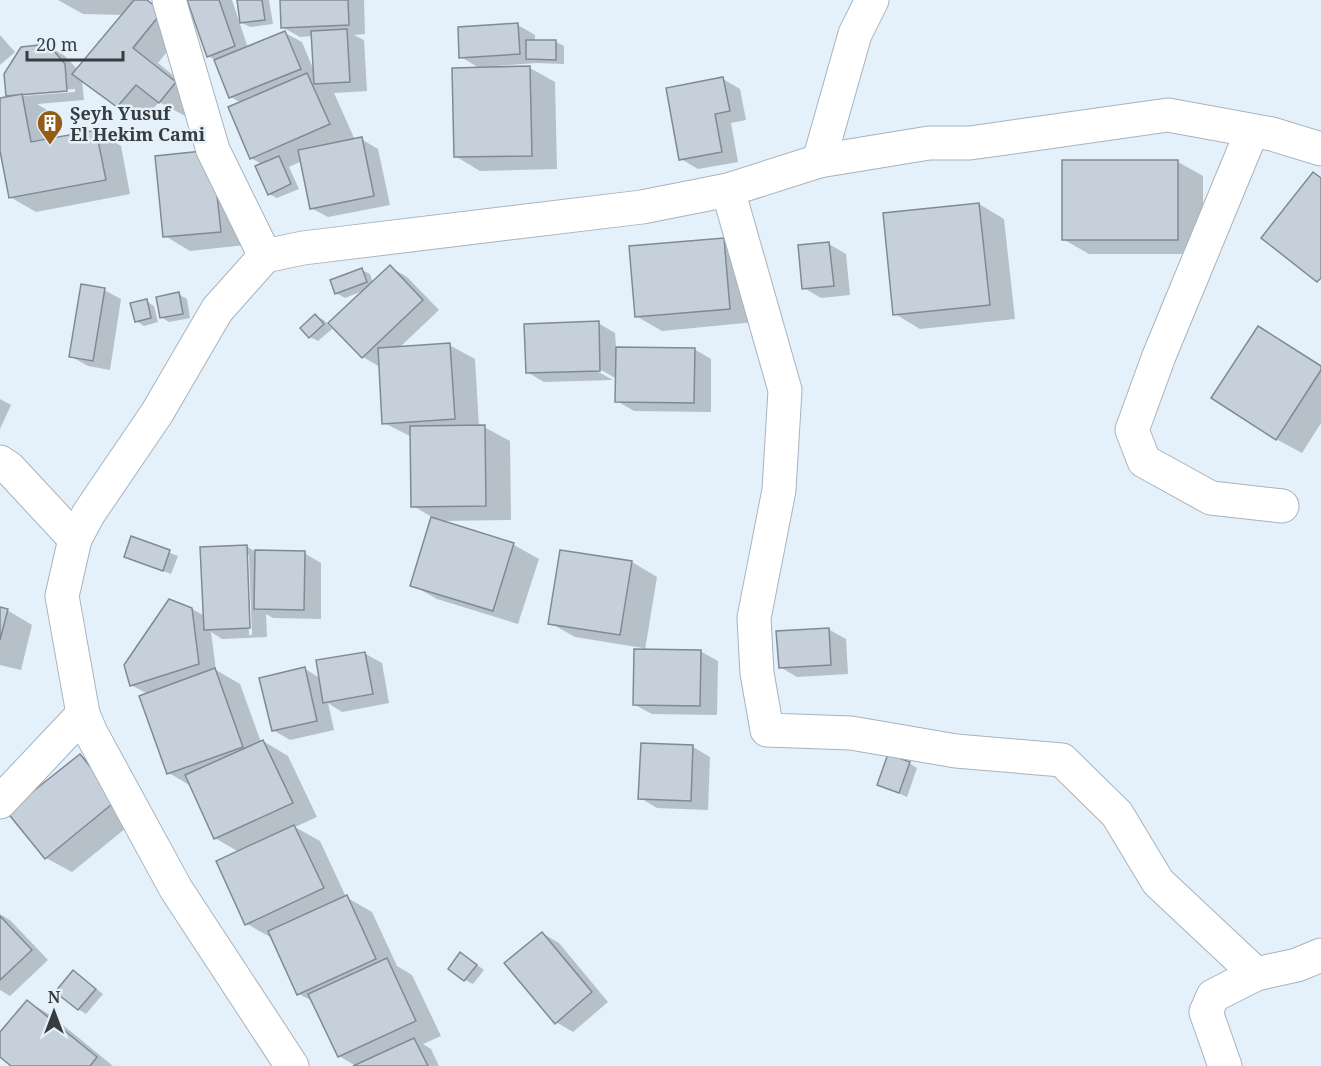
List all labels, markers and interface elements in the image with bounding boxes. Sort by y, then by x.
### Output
scale bar [27,24,123,62]
text: 20 m [36,32,78,56]
place label: Şeyh Yusuf El Hekim Cami [70,101,206,146]
building icon: Şeyh Yusuf El Hekim Cami [35,108,65,146]
north arrow [24,982,84,1042]
text: N [48,986,61,1008]

